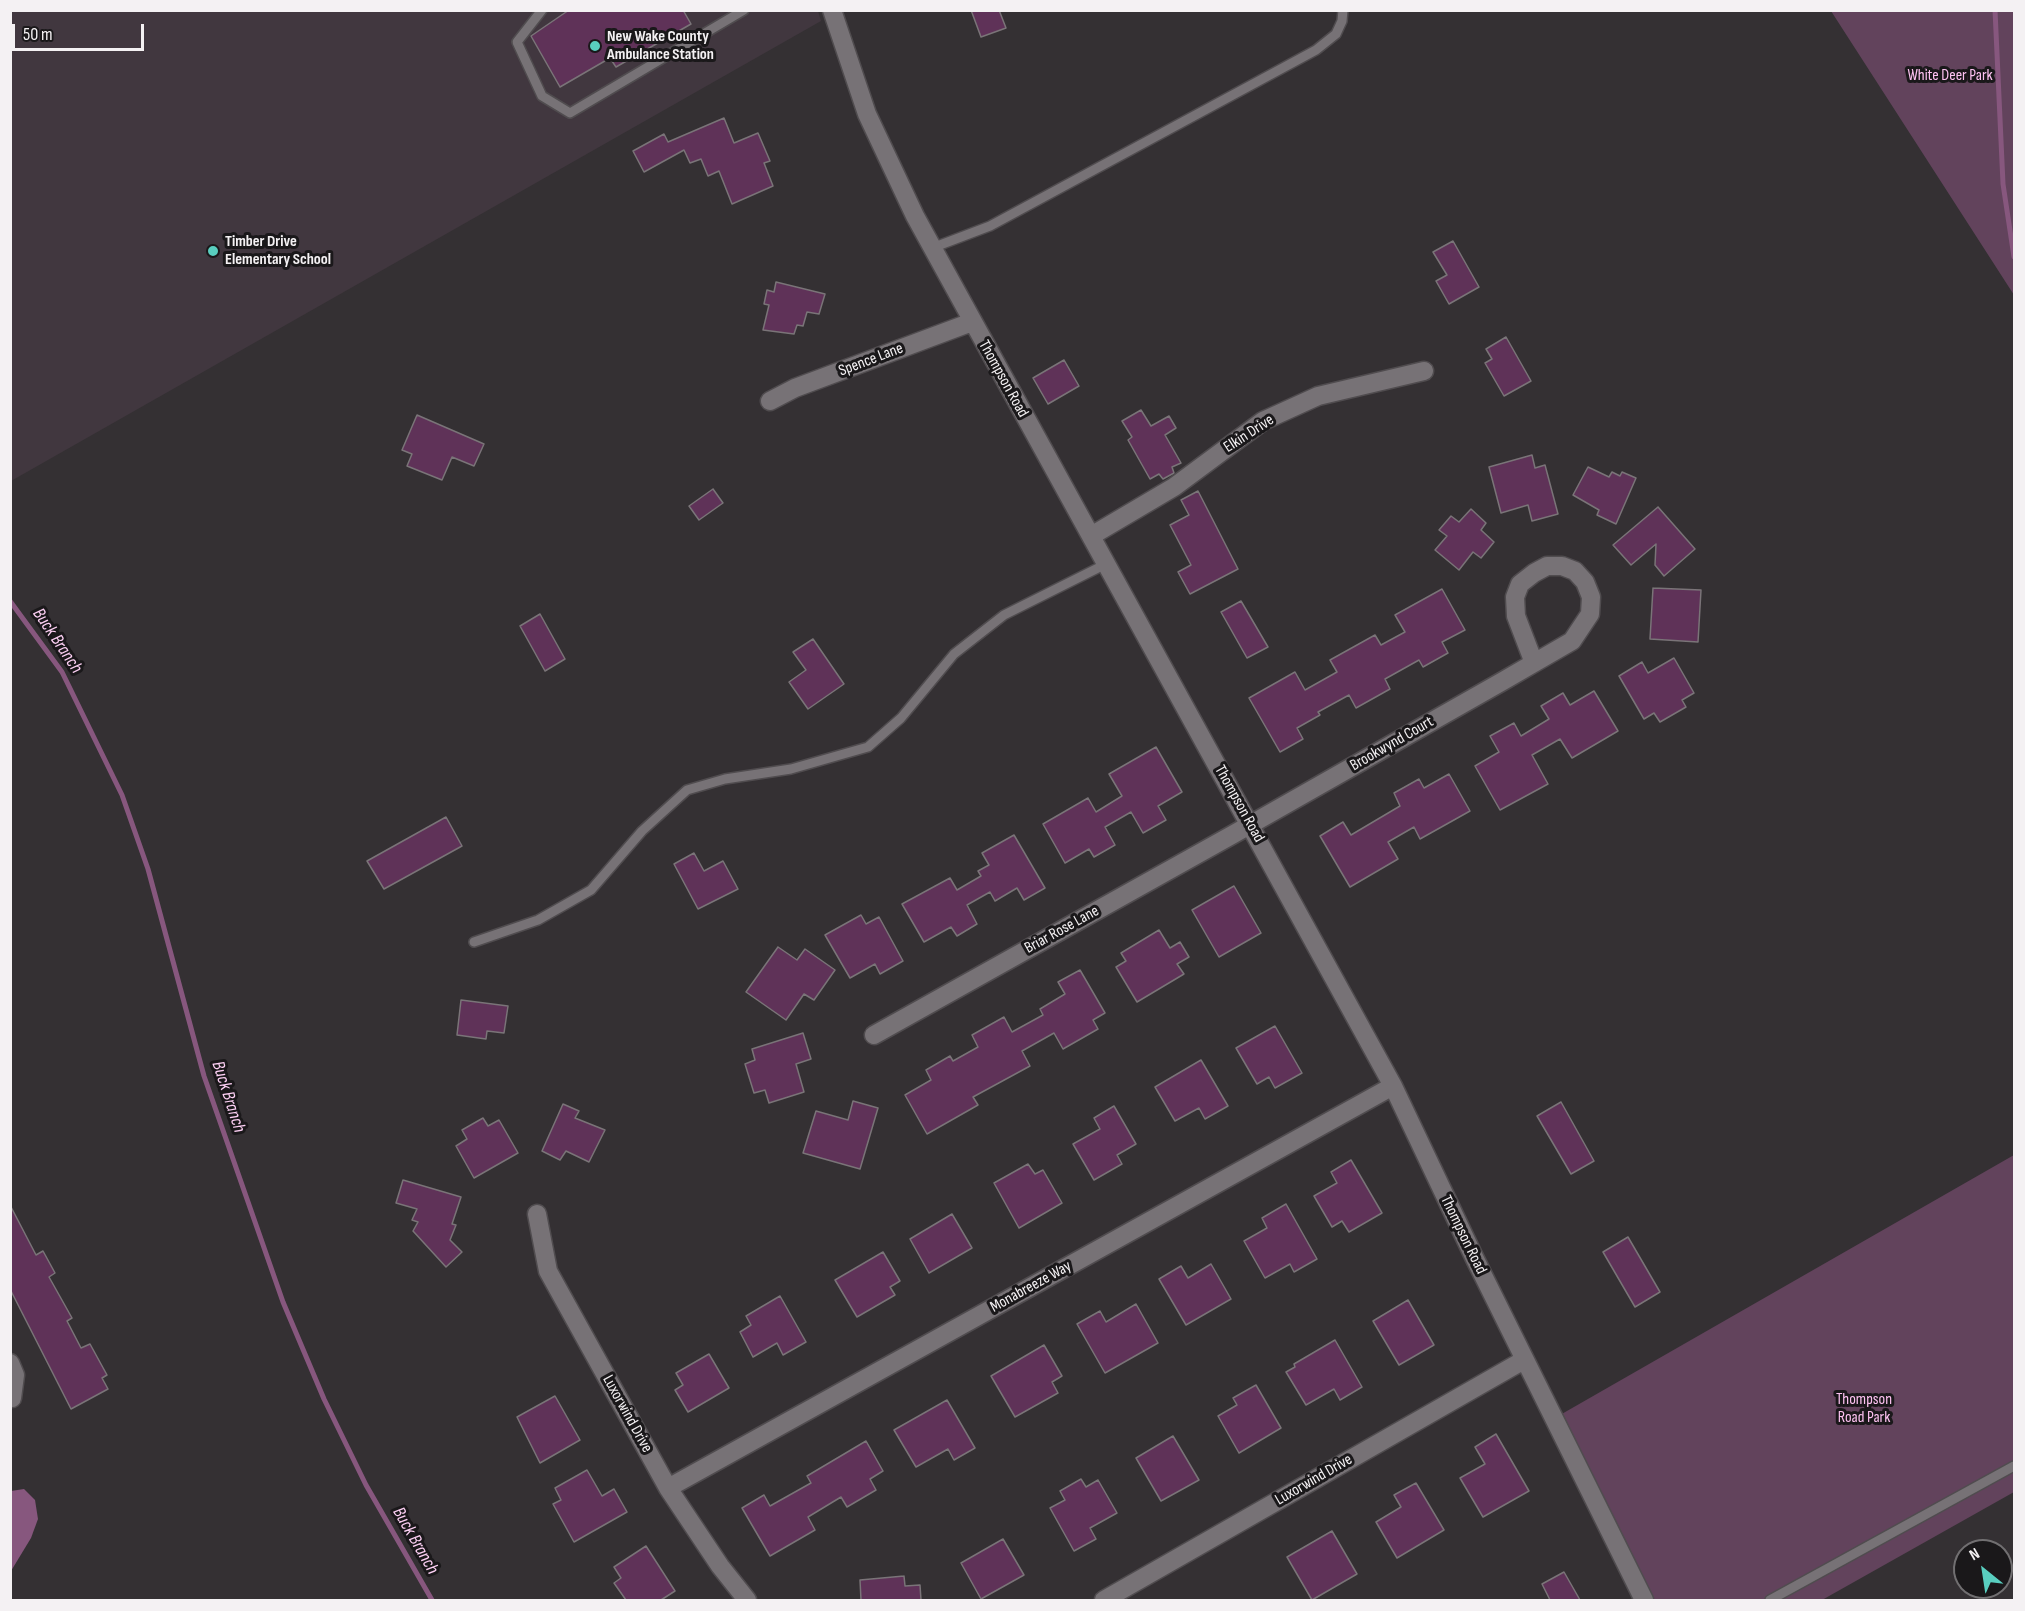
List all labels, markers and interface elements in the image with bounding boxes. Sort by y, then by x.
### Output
scale bar [15,12,147,50]
text: 50 m [23,24,53,45]
place label: New Wake County Ambulance Station [607,27,714,65]
marker: New Wake County Ambulance Station [588,39,602,53]
park label: White Deer Park [1907,66,1993,86]
place label: Timber Drive Elementary School [225,232,331,270]
marker: Timber Drive Elementary School [206,244,220,258]
street label: Thompson Road [974,337,1032,421]
street label: Spence Lane [836,339,906,381]
street label: Elkin Drive [1220,411,1278,457]
water label: Buck Branch [27,604,87,678]
street label: Brookwynd Court [1347,713,1437,775]
street label: Thompson Road [1210,762,1268,846]
street label: Briar Rose Lane [1022,902,1102,958]
water label: Buck Branch [206,1059,250,1135]
street label: Thompson Road [1436,1193,1490,1277]
street label: Monabreeze Way [987,1257,1075,1317]
street label: Luxorwind Drive [598,1372,656,1456]
park label: Thompson Road Park [1836,1390,1892,1428]
street label: Luxorwind Drive [1272,1450,1356,1510]
water label: Buck Branch [387,1504,443,1578]
north arrow [1953,1539,2013,1599]
text: N [1966,1544,1983,1565]

